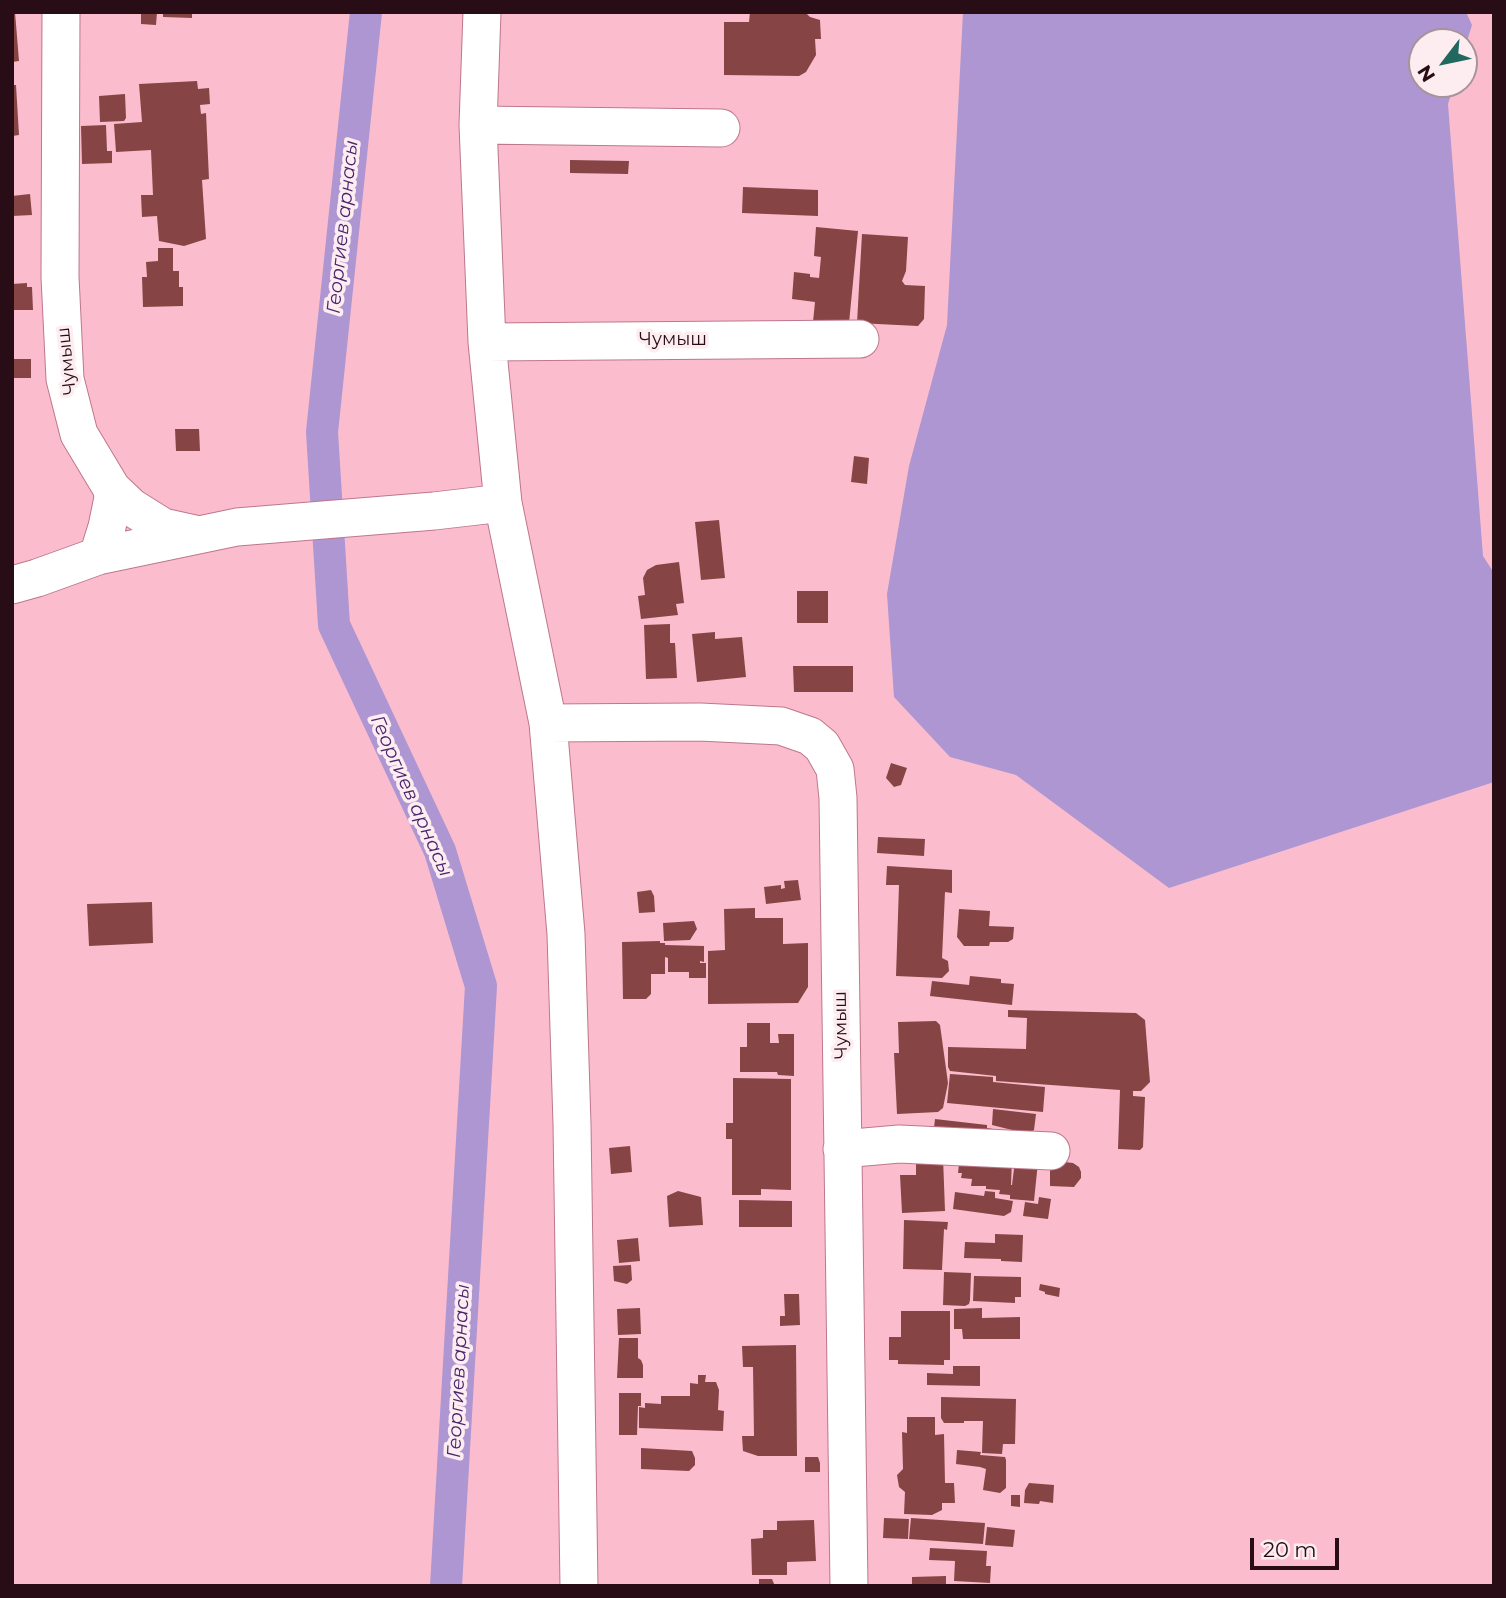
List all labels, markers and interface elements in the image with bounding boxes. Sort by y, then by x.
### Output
north arrow [1408,28,1478,98]
text: N [1413,61,1440,86]
water label: Георгиев арнасы [323,139,363,315]
street label: Чумыш [53,326,81,396]
street label: Чумыш [639,329,707,351]
water label: Георгиев арнасы [365,712,457,880]
street label: Чумыш [830,991,852,1059]
water label: Георгиев арнасы [443,1283,475,1459]
scale bar [1254,1524,1343,1568]
text: 20 m [1263,1537,1317,1562]

